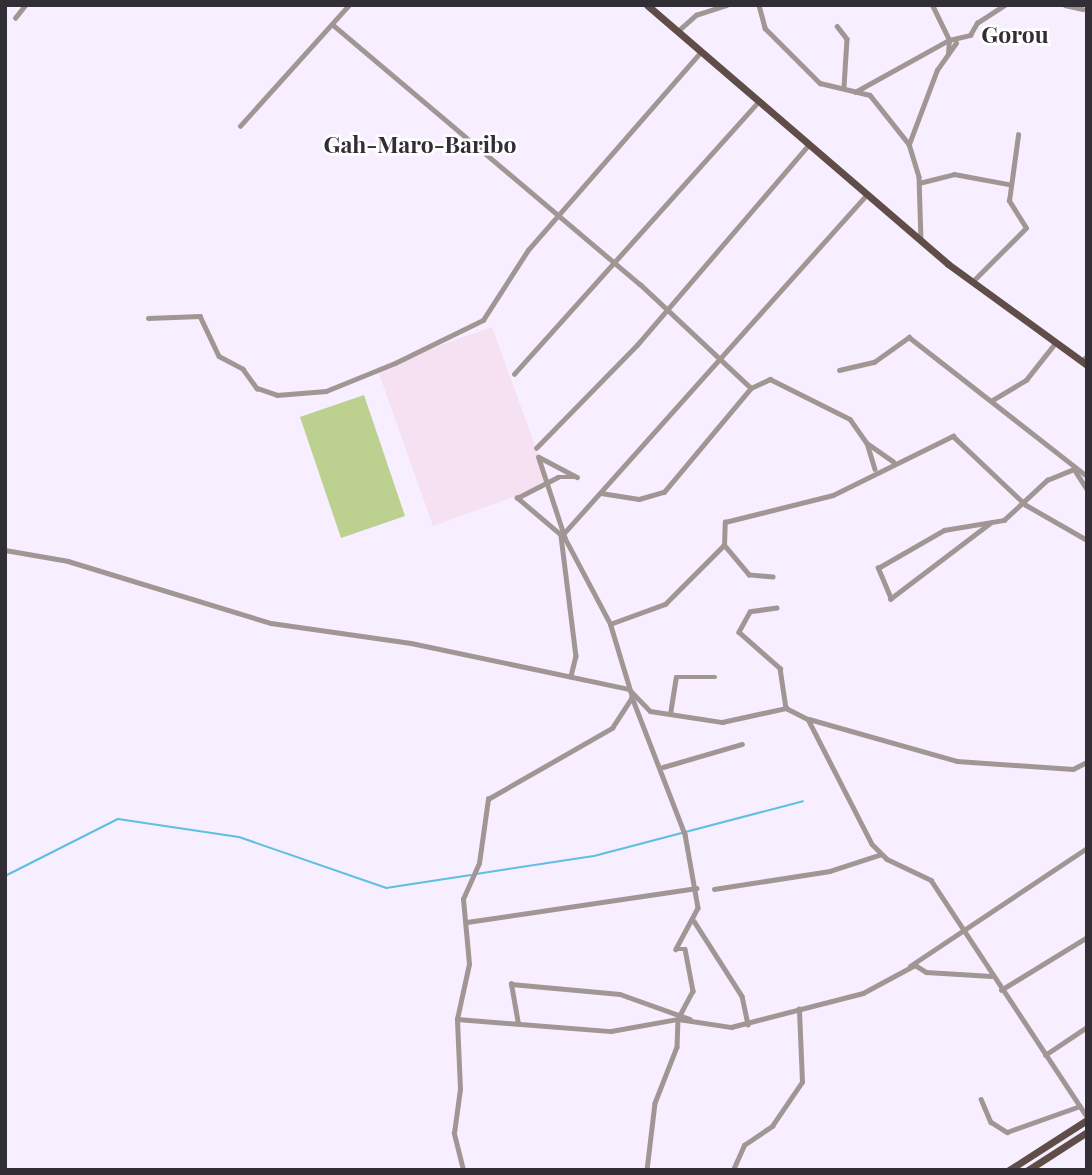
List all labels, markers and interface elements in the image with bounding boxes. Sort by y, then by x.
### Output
district label: Gorou [981,20,1049,48]
district label: Gah-Maro-Baribo [324,130,516,158]

